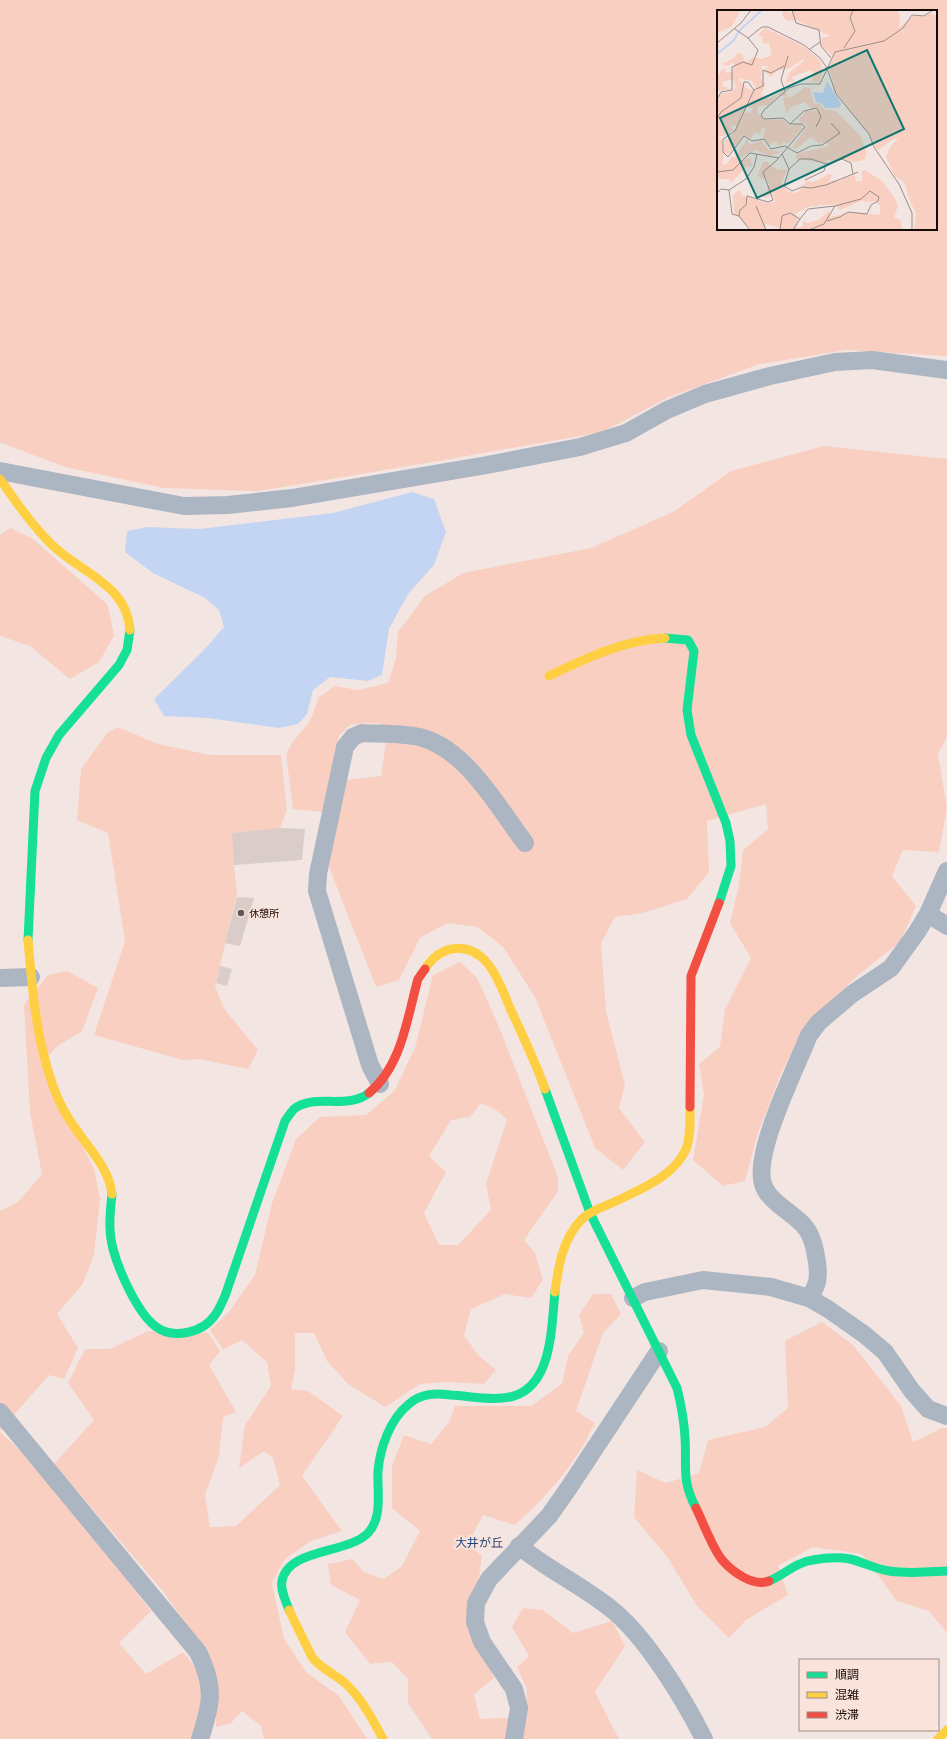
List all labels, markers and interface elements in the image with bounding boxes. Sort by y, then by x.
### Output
inset map [717,10,937,230]
marker: 休憩所 [236,908,246,918]
place label: 休憩所 [249,908,279,919]
district label: 大井が丘 [455,1536,503,1550]
legend [799,1659,939,1731]
text: 順調 [835,1668,859,1682]
text: 混雑 [835,1688,859,1702]
text: 渋滞 [835,1708,859,1722]

